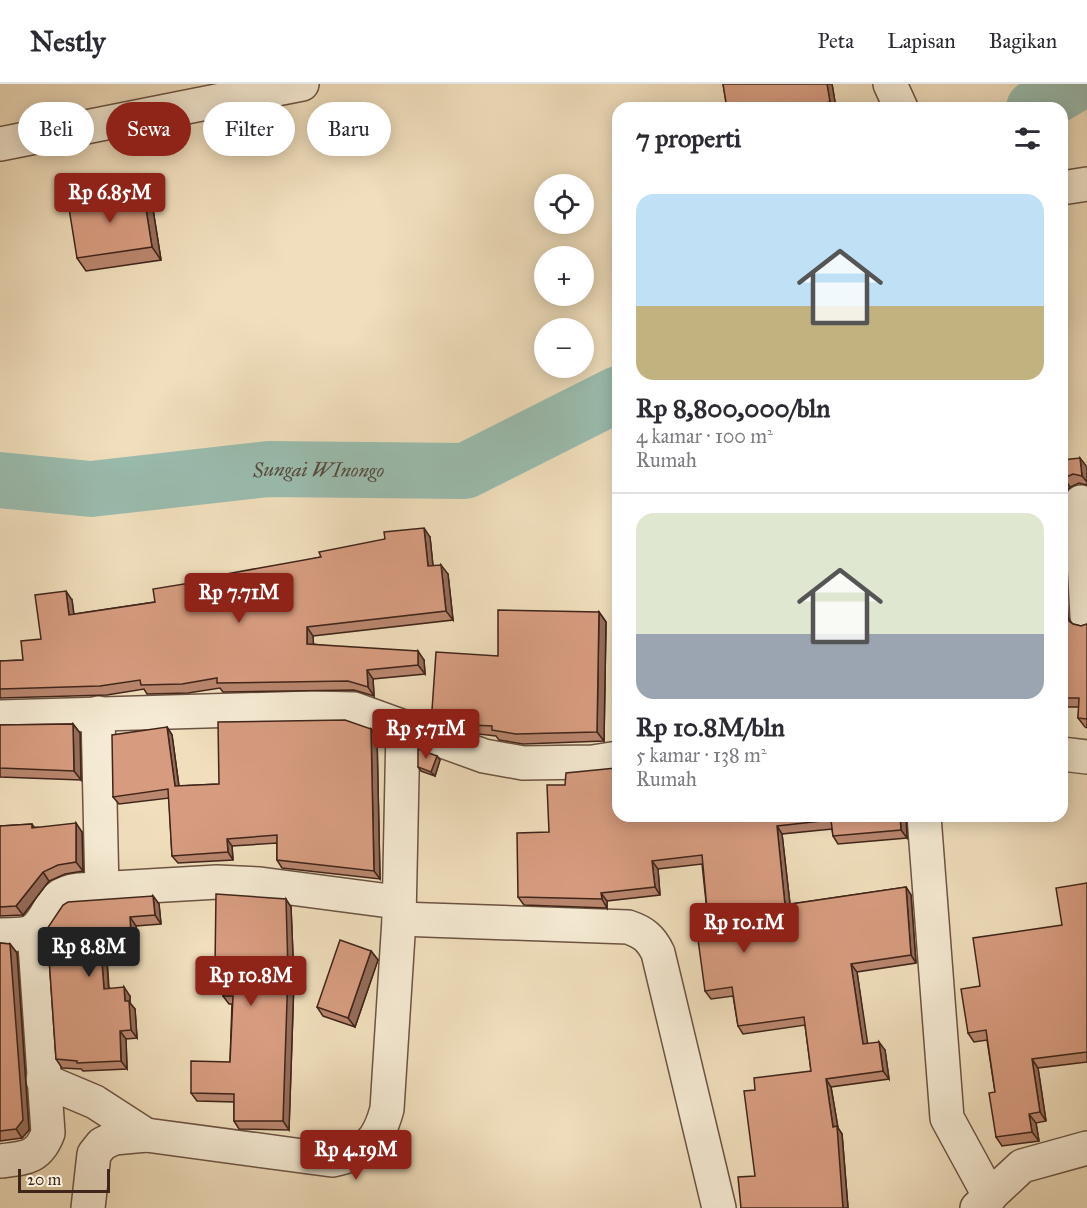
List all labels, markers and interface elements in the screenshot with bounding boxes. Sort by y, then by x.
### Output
text: Nestly [30,24,105,59]
text: Peta [818,28,854,54]
text: Lapisan [887,28,956,54]
text: Bagikan [989,28,1057,54]
chip: Beli [18,102,94,156]
chip: Sewa [106,102,191,156]
chip: Filter [203,102,295,156]
chip: Baru [307,102,391,156]
text: 7 properti [636,122,741,154]
icon: filters [1011,122,1044,155]
pin: Rp 6.85M [48,173,172,224]
map controls [534,174,594,378]
button: locate [534,174,594,234]
text: Rp 6.85M [68,180,152,204]
icon: home [786,233,894,341]
button: + [534,246,594,306]
button: − [534,318,594,378]
text: Rp 8,800,000/bln [636,392,830,424]
text: 4 kamar · 100 m² [636,424,773,448]
text: Rumah [636,448,697,472]
water label: Sungai WInongo [250,457,385,483]
icon: home [786,552,894,660]
pin: Rp 7.71M [177,573,301,624]
text: Rp 7.71M [199,580,279,604]
pin: Rp 5.71M [364,709,488,760]
text: Rp 10.8M/bln [636,711,785,743]
text: Rp 5.71M [386,716,466,740]
text: 5 kamar · 138 m² [636,743,767,767]
text: Rumah [636,767,697,791]
pin: Rp 10.1M [682,903,806,954]
text: Rp 10.1M [704,910,784,934]
pin: Rp 8.8M [34,927,144,978]
text: Rp 8.8M [52,934,126,958]
pin: Rp 10.8M [189,956,313,1007]
text: Rp 10.8M [209,963,293,987]
pin: Rp 4.19M [294,1130,418,1181]
text: Rp 4.19M [314,1137,398,1161]
scale bar [18,1166,110,1194]
text: 20 m [27,1170,61,1189]

